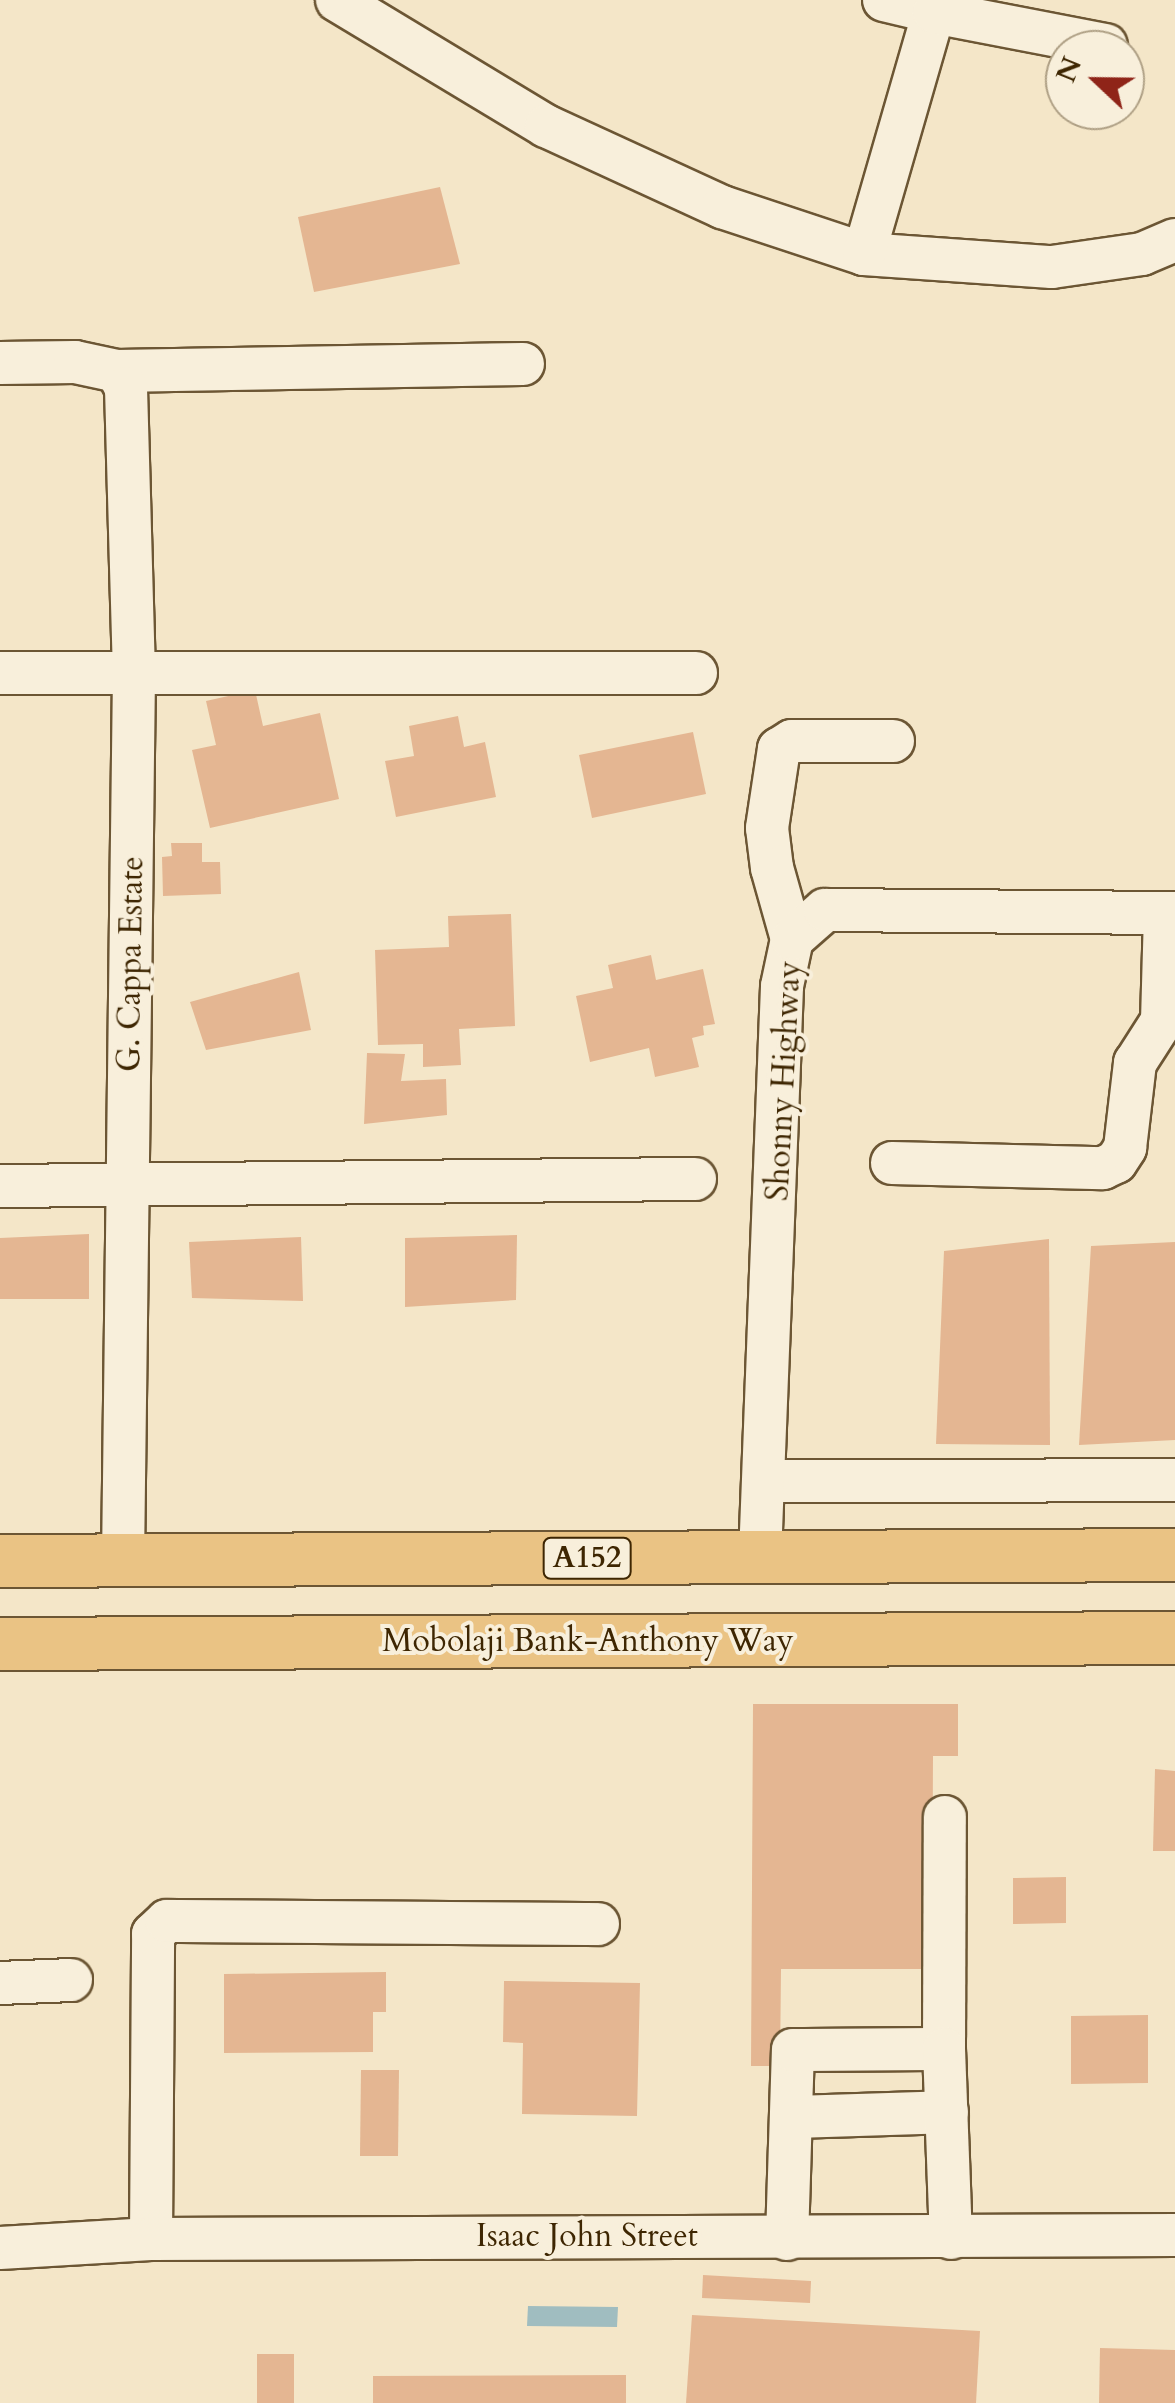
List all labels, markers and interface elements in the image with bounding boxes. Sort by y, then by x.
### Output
north arrow [1045,30,1145,130]
text: N [1047,51,1091,88]
street label: G. Cappa Estate [110,856,152,1072]
street label: Shonny Highway [759,960,809,1202]
road number: A152 [542,1533,632,1583]
street label: Mobolaji Bank-Anthony Way [382,1622,794,1660]
street label: Isaac John Street [476,2217,698,2255]

